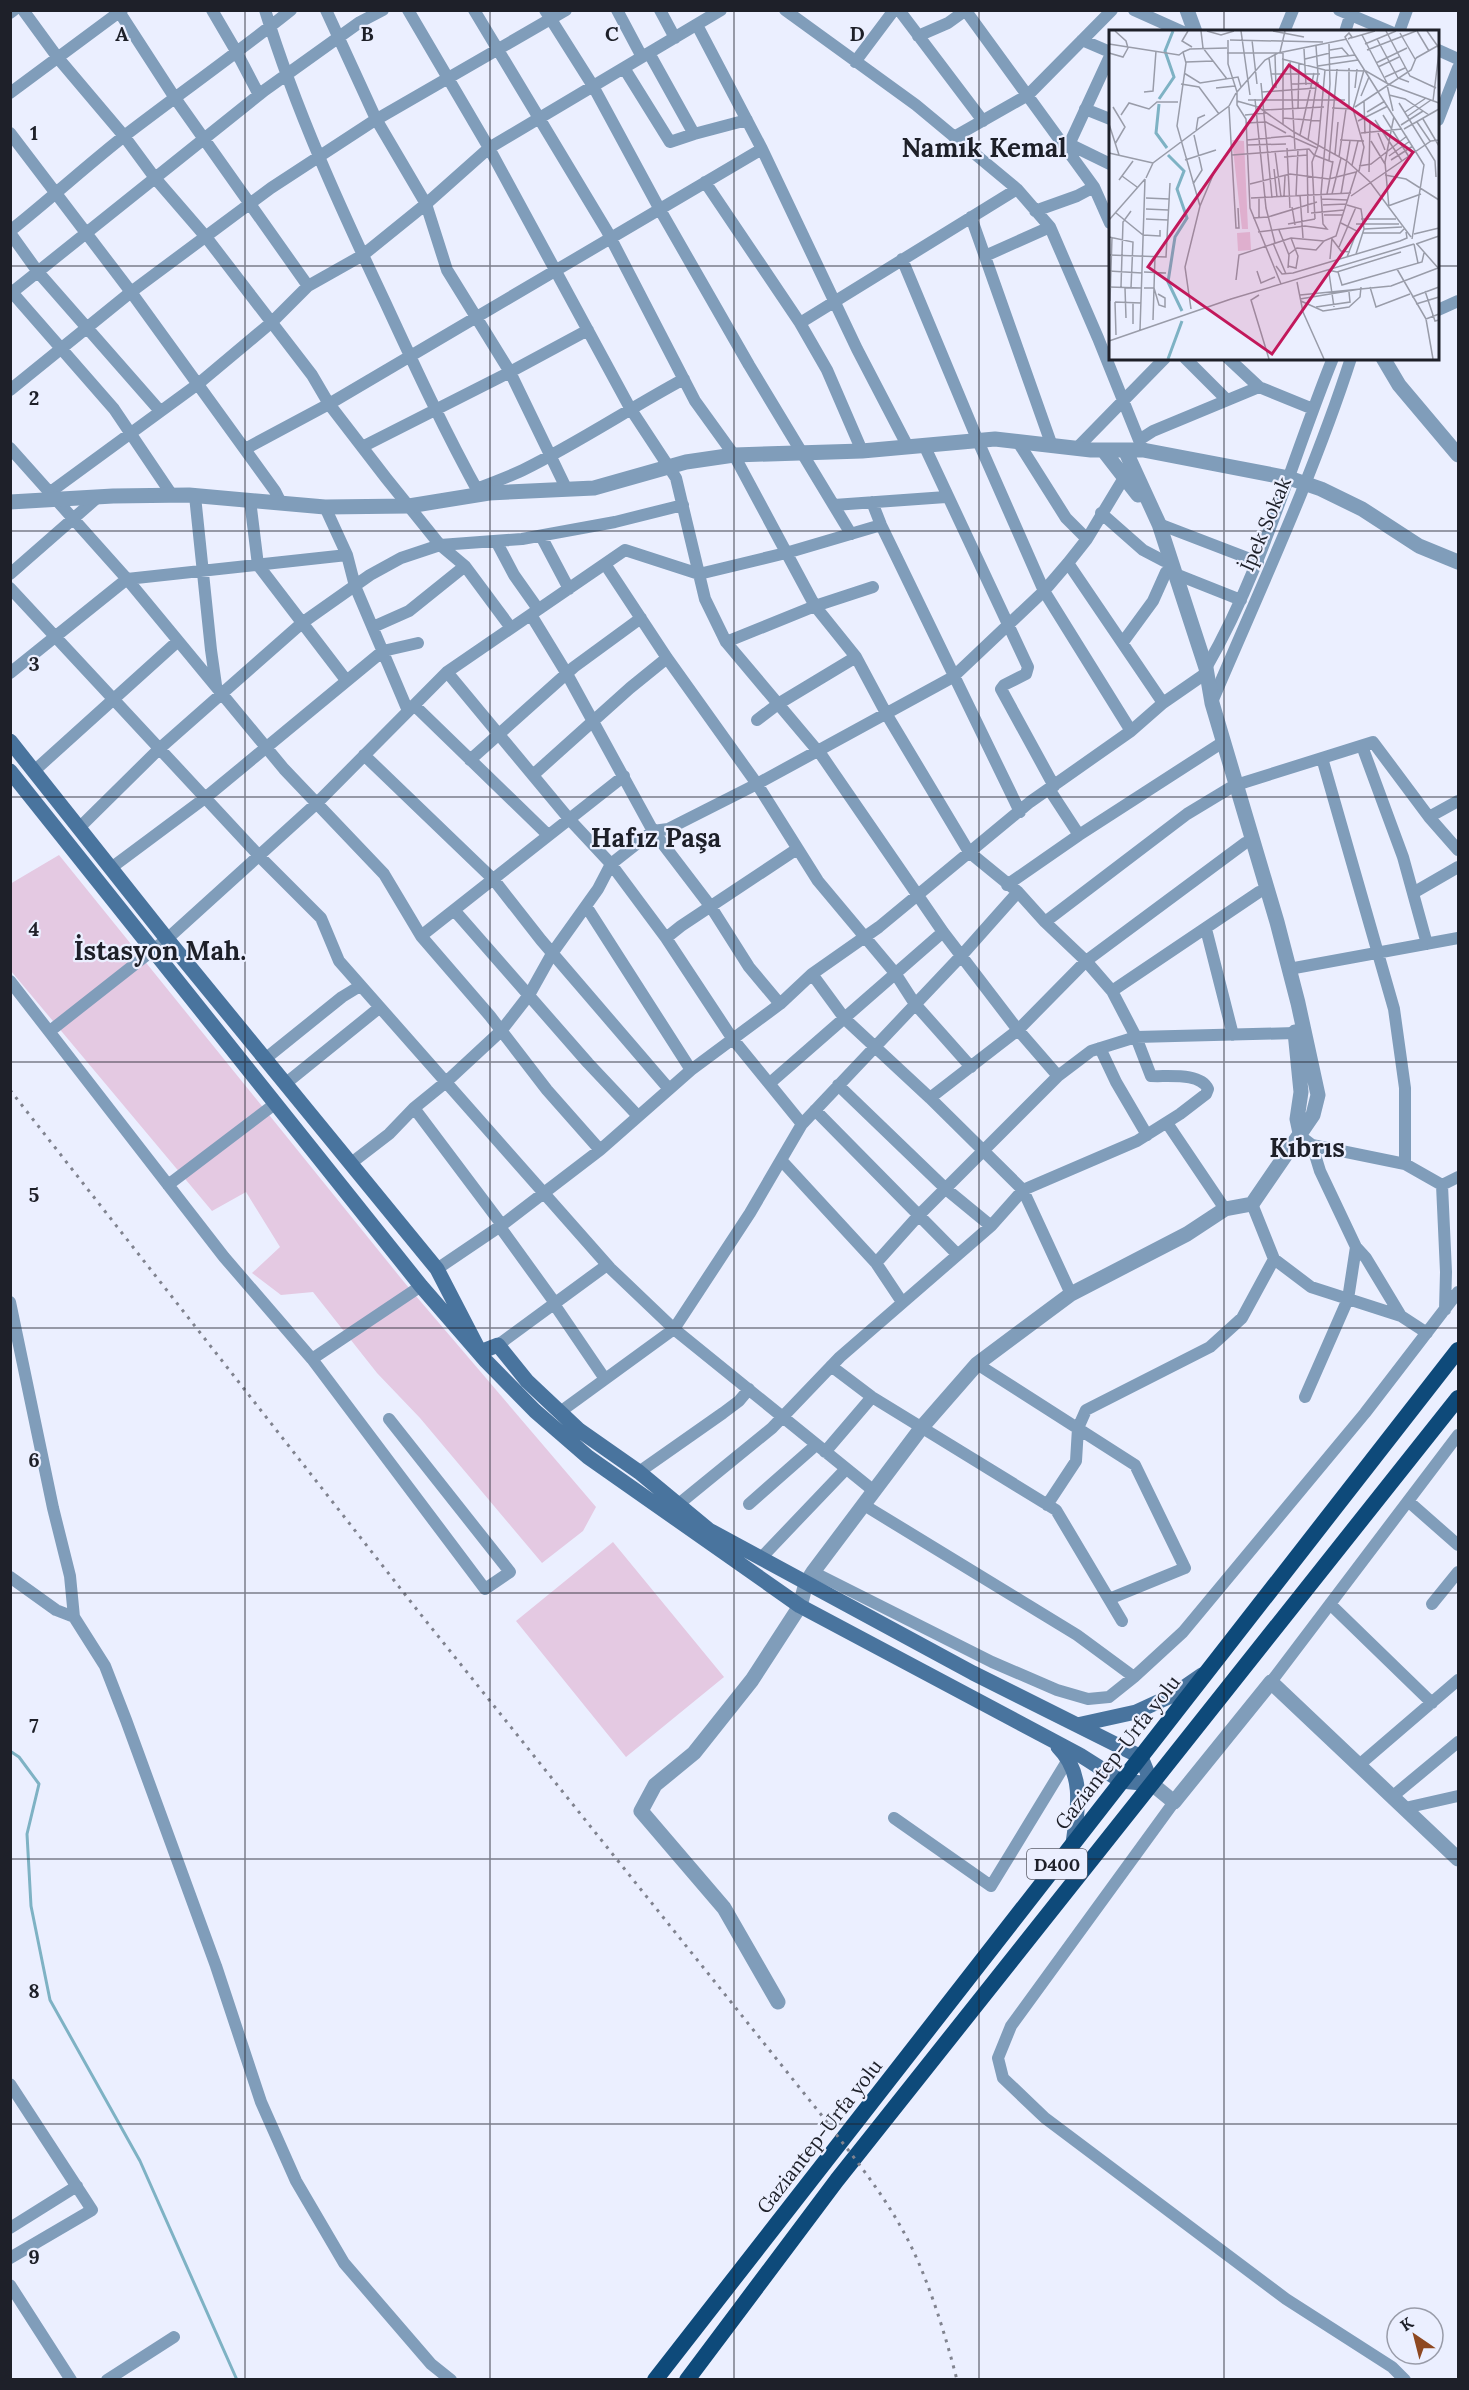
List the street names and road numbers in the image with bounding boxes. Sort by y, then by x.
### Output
street label: İpek Sokak [1234,473,1296,575]
street label: Gaziantep-Urfa yolu [1049,1670,1185,1834]
road number: D400 [1027,1849,1087,1879]
street label: Gaziantep-Urfa yolu [751,2054,887,2218]

